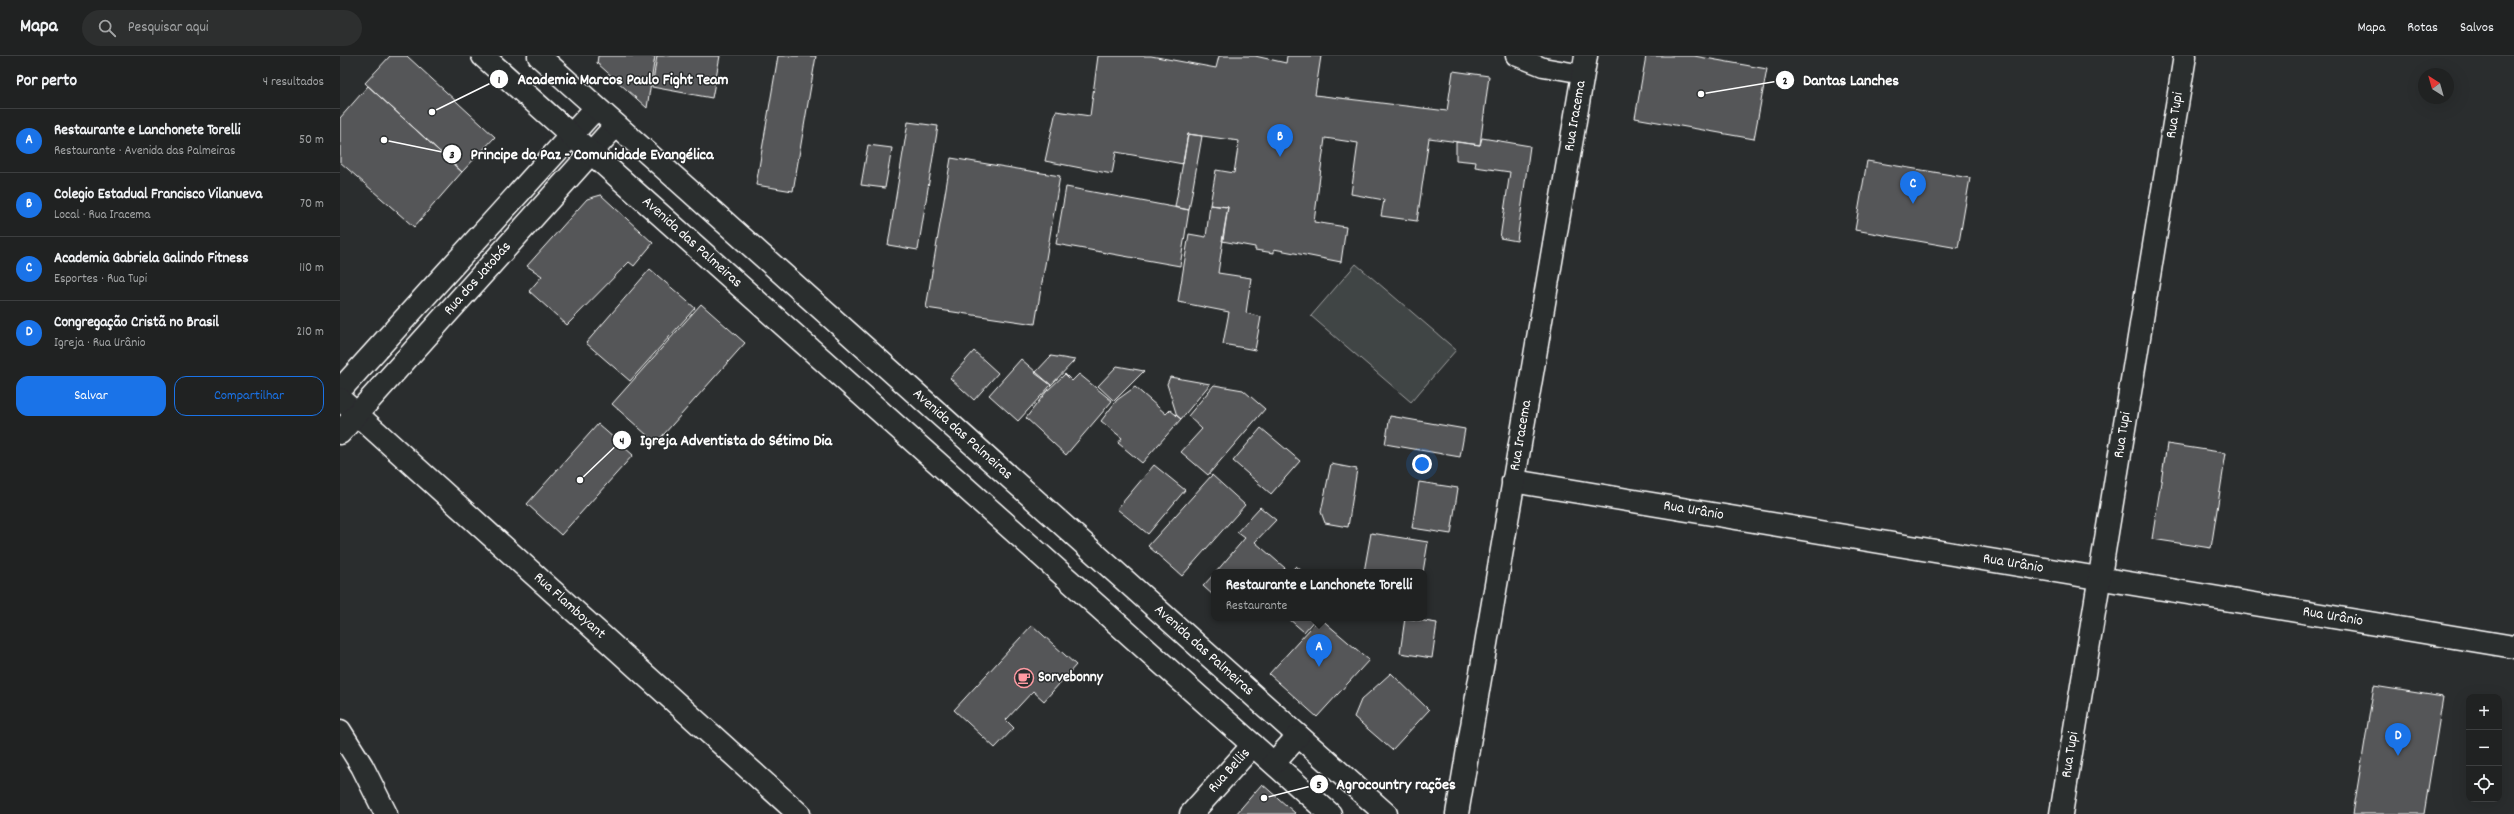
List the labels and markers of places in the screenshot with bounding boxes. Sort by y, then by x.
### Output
callout: Academia Marcos Paulo Fight Team [489,65,737,93]
callout: Dantas Lanches [1775,66,1907,94]
pin: B [1267,124,1293,157]
callout: Principe da Paz - Comunidade Evangélica [442,140,721,168]
pin: C [1900,171,1926,204]
callout: Igreja Adventista do Sétimo Dia [612,426,840,454]
pin: A [1306,634,1332,667]
cafe icon: Sorvebonny [1013,667,1035,689]
place label: Sorvebonny [1038,667,1104,689]
pin: D [2385,723,2411,756]
callout: Agrocountry rações [1309,770,1464,798]

